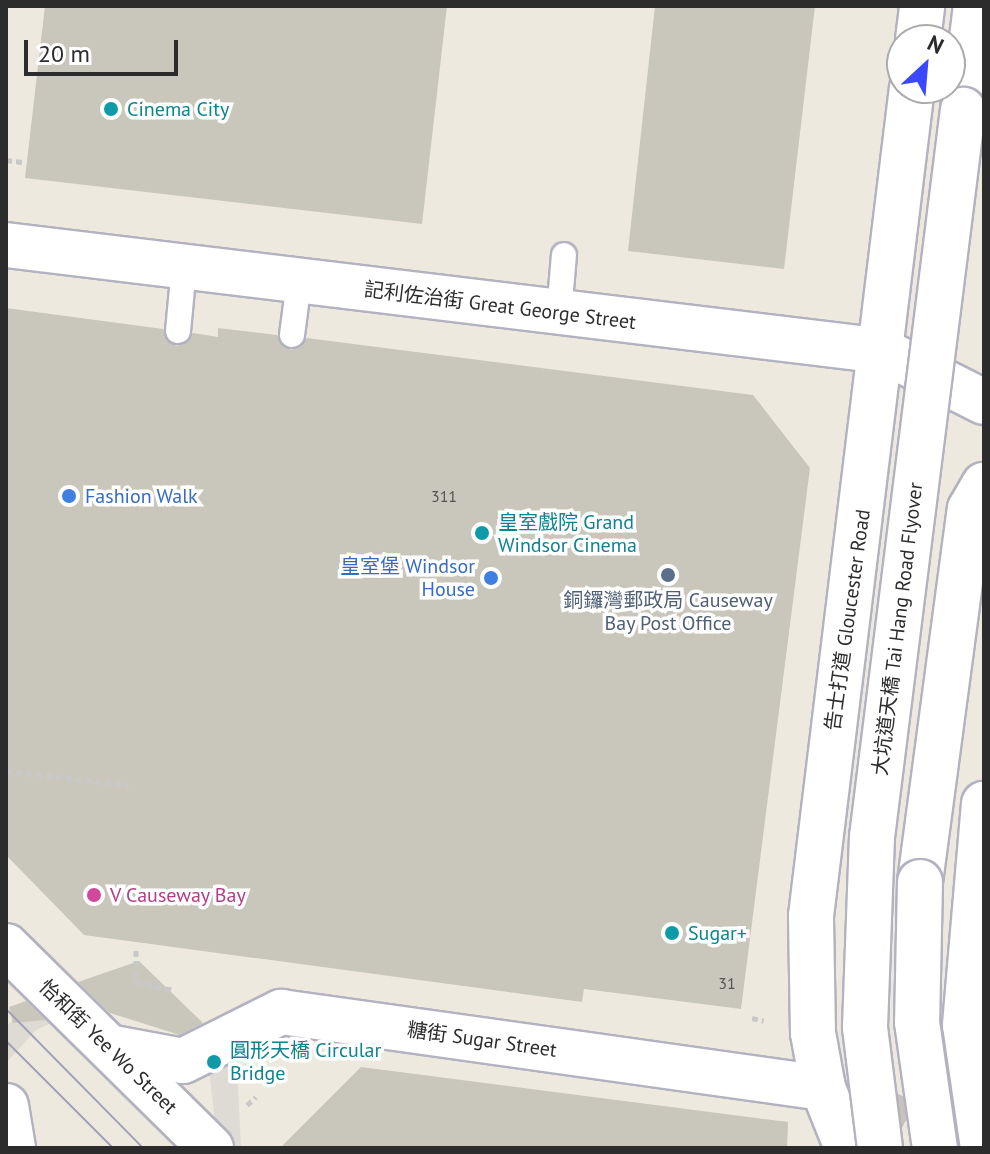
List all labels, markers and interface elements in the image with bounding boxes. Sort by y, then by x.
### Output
scale bar [28,24,182,74]
north arrow [886,24,966,104]
text: N [923,28,948,60]
text: 20 m [38,38,90,69]
place label: Cinema City [127,97,229,121]
marker: Cinema City [102,100,120,118]
street label: 記利佐治街 Great George Street [363,277,637,335]
street label: 大坑道天橋 Tai Hang Road Flyover [868,481,928,777]
place label: Fashion Walk [85,484,198,508]
house number: 311 [431,486,457,506]
marker: Fashion Walk [60,487,78,505]
street label: 告士打道 Gloucester Road [821,508,875,732]
place label: 皇室戲院 Grand Windsor Cinema [498,510,637,557]
marker: 皇室戲院 Grand Windsor Cinema [473,524,491,542]
place label: 皇室堡 Windsor House [340,554,475,601]
marker: 銅鑼灣郵政局 Causeway Bay Post Office [659,566,677,584]
marker: 皇室堡 Windsor House [482,569,500,587]
place label: 銅鑼灣郵政局 Causeway Bay Post Office [563,588,773,635]
place label: V Causeway Bay [110,883,247,907]
marker: V Causeway Bay [85,886,103,904]
place label: Sugar+ [688,921,747,945]
marker: Sugar+ [663,924,681,942]
house number: 31 [718,973,736,993]
street label: 怡和街 Yee Wo Street [34,975,182,1119]
street label: 糖街 Sugar Street [406,1018,558,1062]
place label: 圓形天橋 Circular Bridge [230,1038,381,1085]
marker: 圓形天橋 Circular Bridge [205,1053,223,1071]

